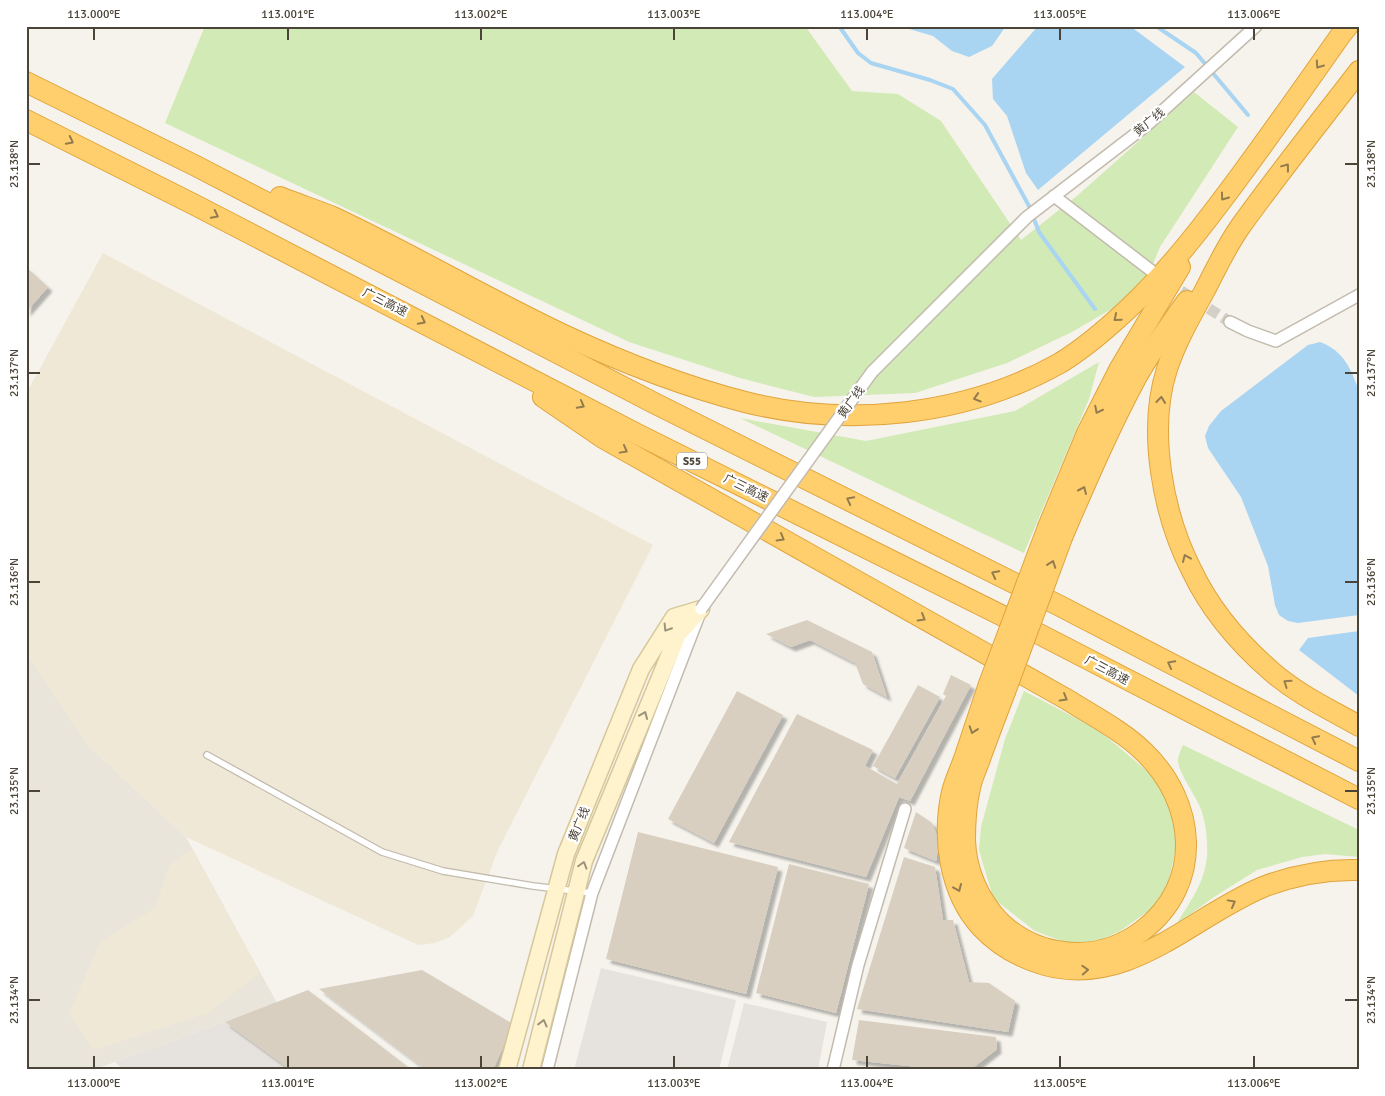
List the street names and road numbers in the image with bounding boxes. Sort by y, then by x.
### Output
street label: 黄广线 [1131,105,1168,140]
street label: 广三高速 [360,285,410,320]
street label: 黄广线 [835,383,868,421]
road number: S55 [677,452,707,470]
street label: 广三高速 [721,471,771,506]
street label: 广三高速 [1082,653,1131,688]
street label: 黄广线 [566,805,593,844]

